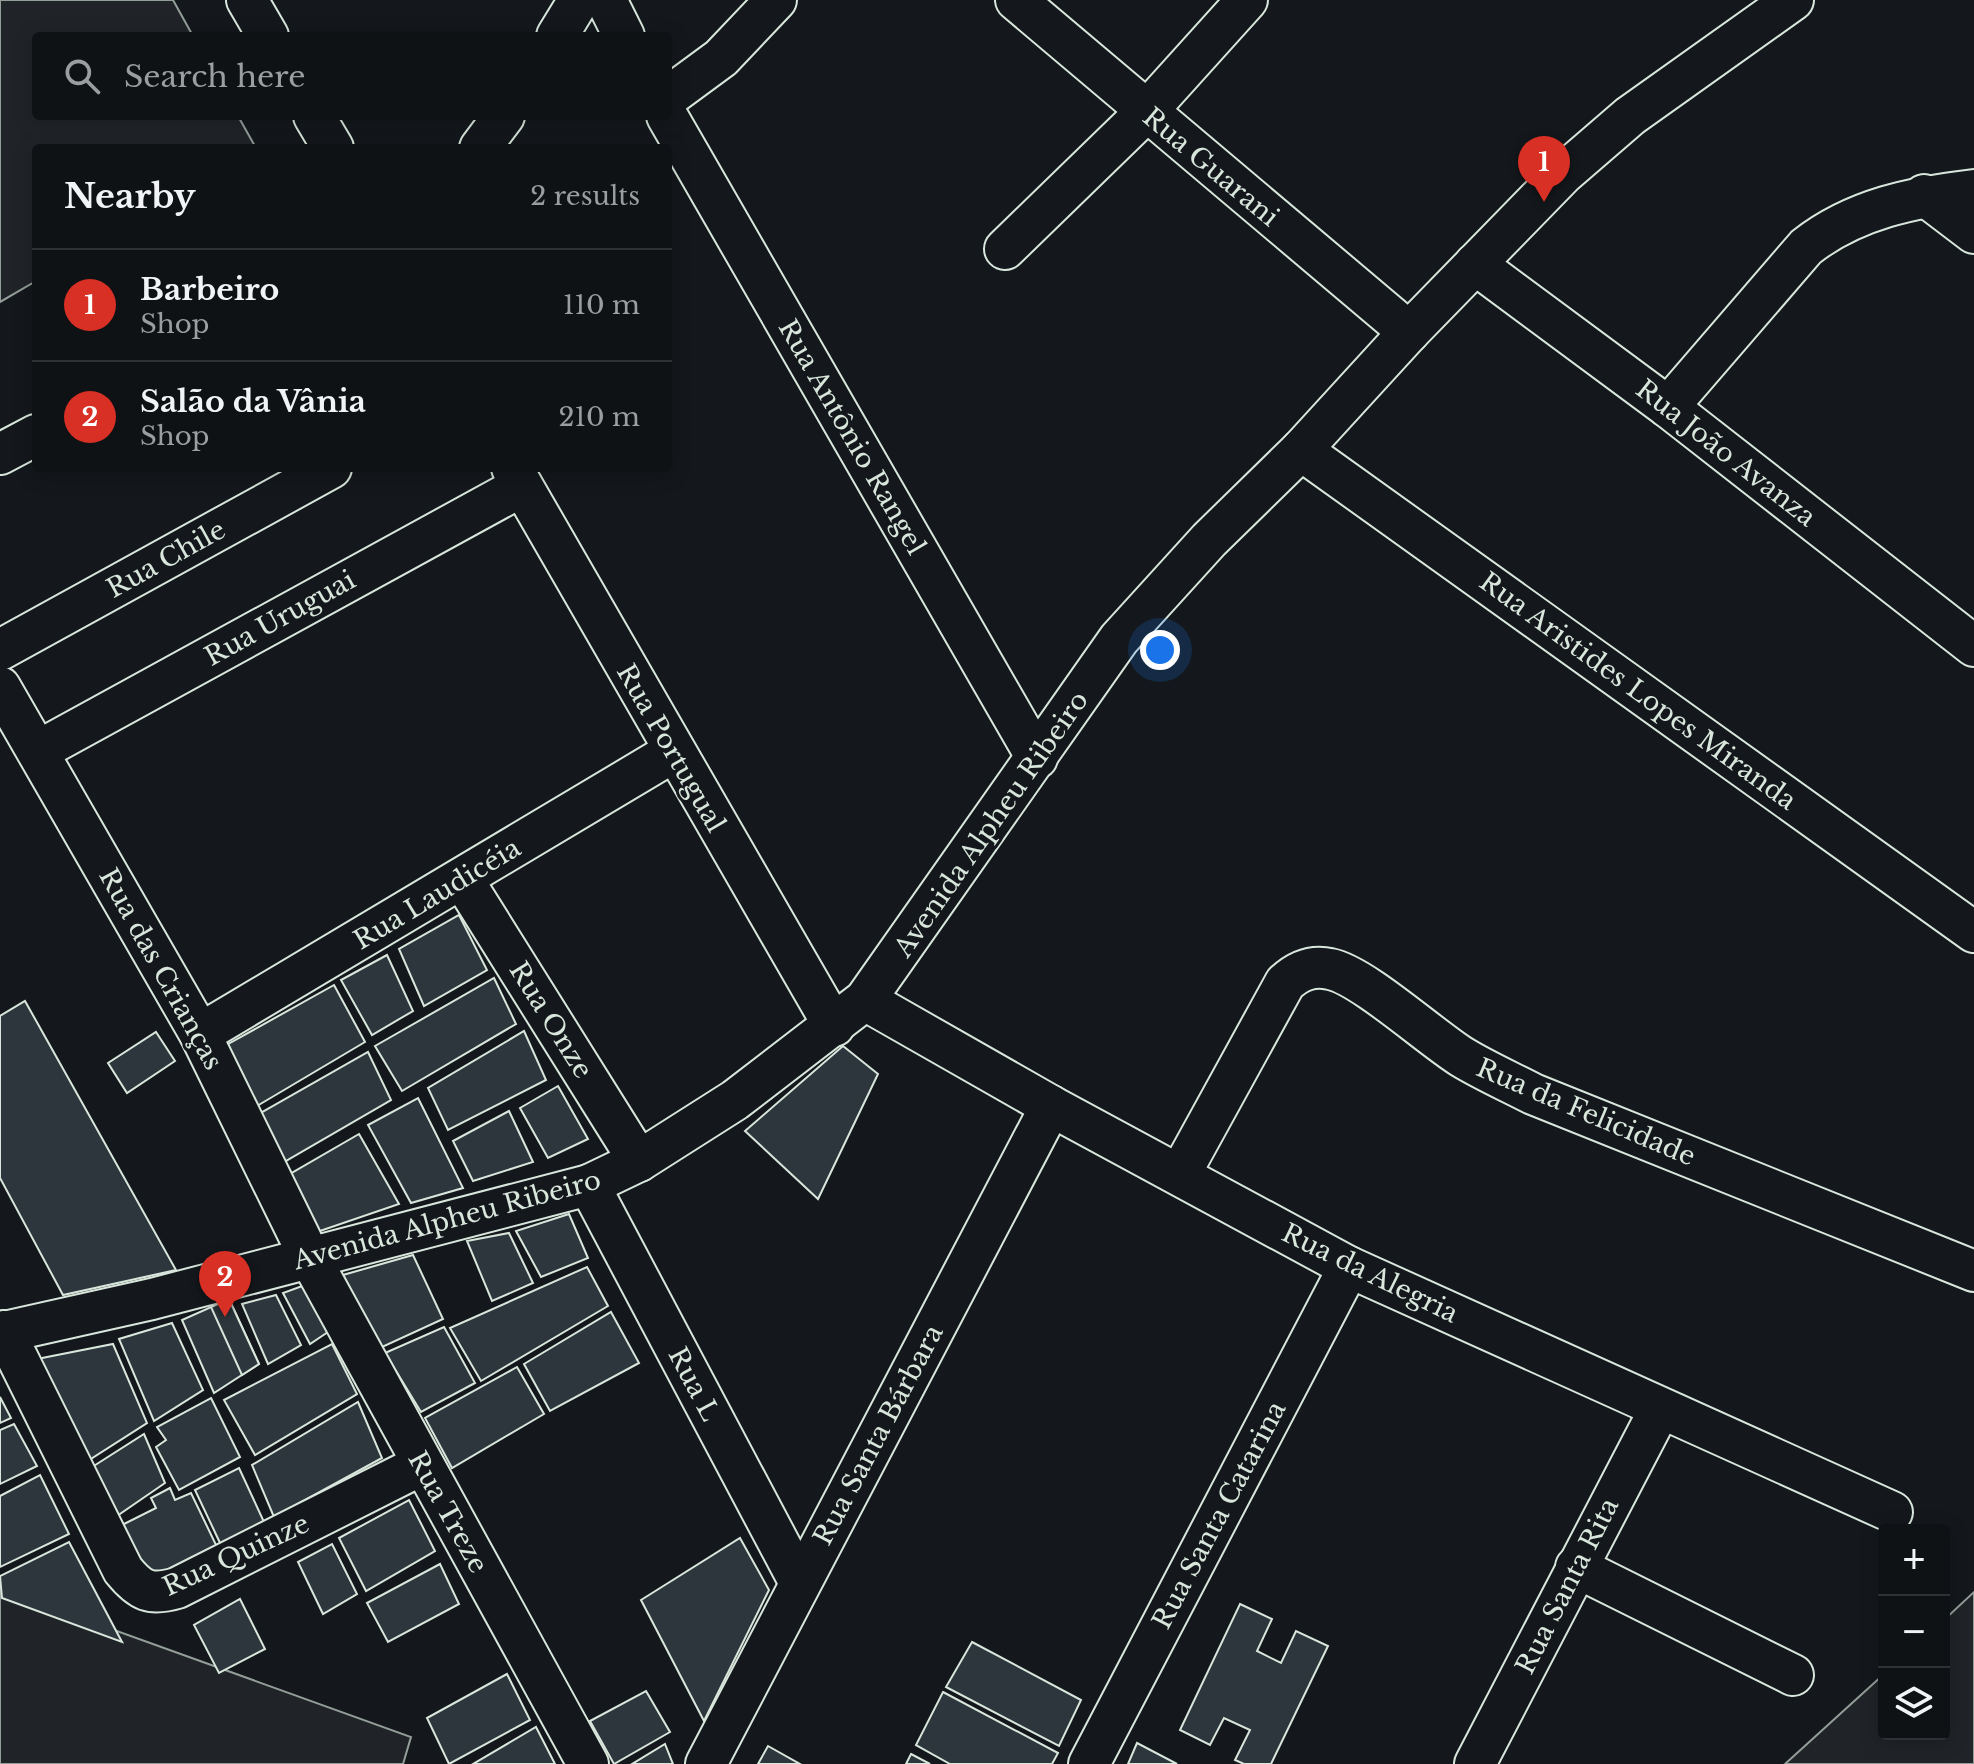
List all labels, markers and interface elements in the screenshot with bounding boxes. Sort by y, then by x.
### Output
search box [32,32,672,120]
icon: search [60,54,104,98]
text: Search here [124,58,305,95]
street label: Rua Guarani [1137,101,1286,233]
pin: 1 [1518,136,1570,202]
text: Nearby [64,175,196,217]
text: 2 results [530,180,640,212]
text: Barbeiro [140,271,279,308]
text: 1 [84,289,96,321]
text: 110 m [563,289,640,321]
text: Shop [140,308,209,340]
street label: Rua Antônio Rangel [772,314,932,560]
street label: Rua João Avanza [1630,373,1823,533]
text: Salão da Vânia [140,383,366,420]
text: 2 [82,401,98,433]
text: 210 m [558,401,640,433]
text: Shop [140,420,209,452]
street label: Rua Chile [101,513,231,605]
street label: Rua Uruguai [199,563,361,673]
street label: Rua Aristides Lopes Miranda [1473,565,1803,817]
your location [1140,630,1180,670]
street label: Rua Portugual [610,658,732,838]
street label: Avenida Alpheu Ribeiro [886,685,1095,964]
street label: Rua Laudicéia [348,831,527,956]
street label: Rua das Crianças [92,863,230,1075]
street label: Rua Onze [503,956,599,1084]
street label: Rua da Felicidade [1472,1051,1700,1173]
street label: Avenida Alpheu Ribeiro [289,1164,604,1277]
street label: Rua da Alegria [1277,1216,1464,1330]
pin: 2 [199,1251,251,1317]
street label: Rua Santa Bárbara [806,1319,950,1551]
street label: Rua L [661,1342,727,1426]
street label: Rua Santa Catarina [1145,1395,1293,1634]
street label: Rua Treze [402,1446,494,1578]
street label: Rua Santa Rita [1509,1492,1625,1680]
street label: Rua Quinze [158,1507,314,1603]
map controls [1878,1524,1950,1740]
button: + [1878,1524,1950,1596]
button: − [1878,1596,1950,1668]
button: layers [1878,1668,1950,1740]

